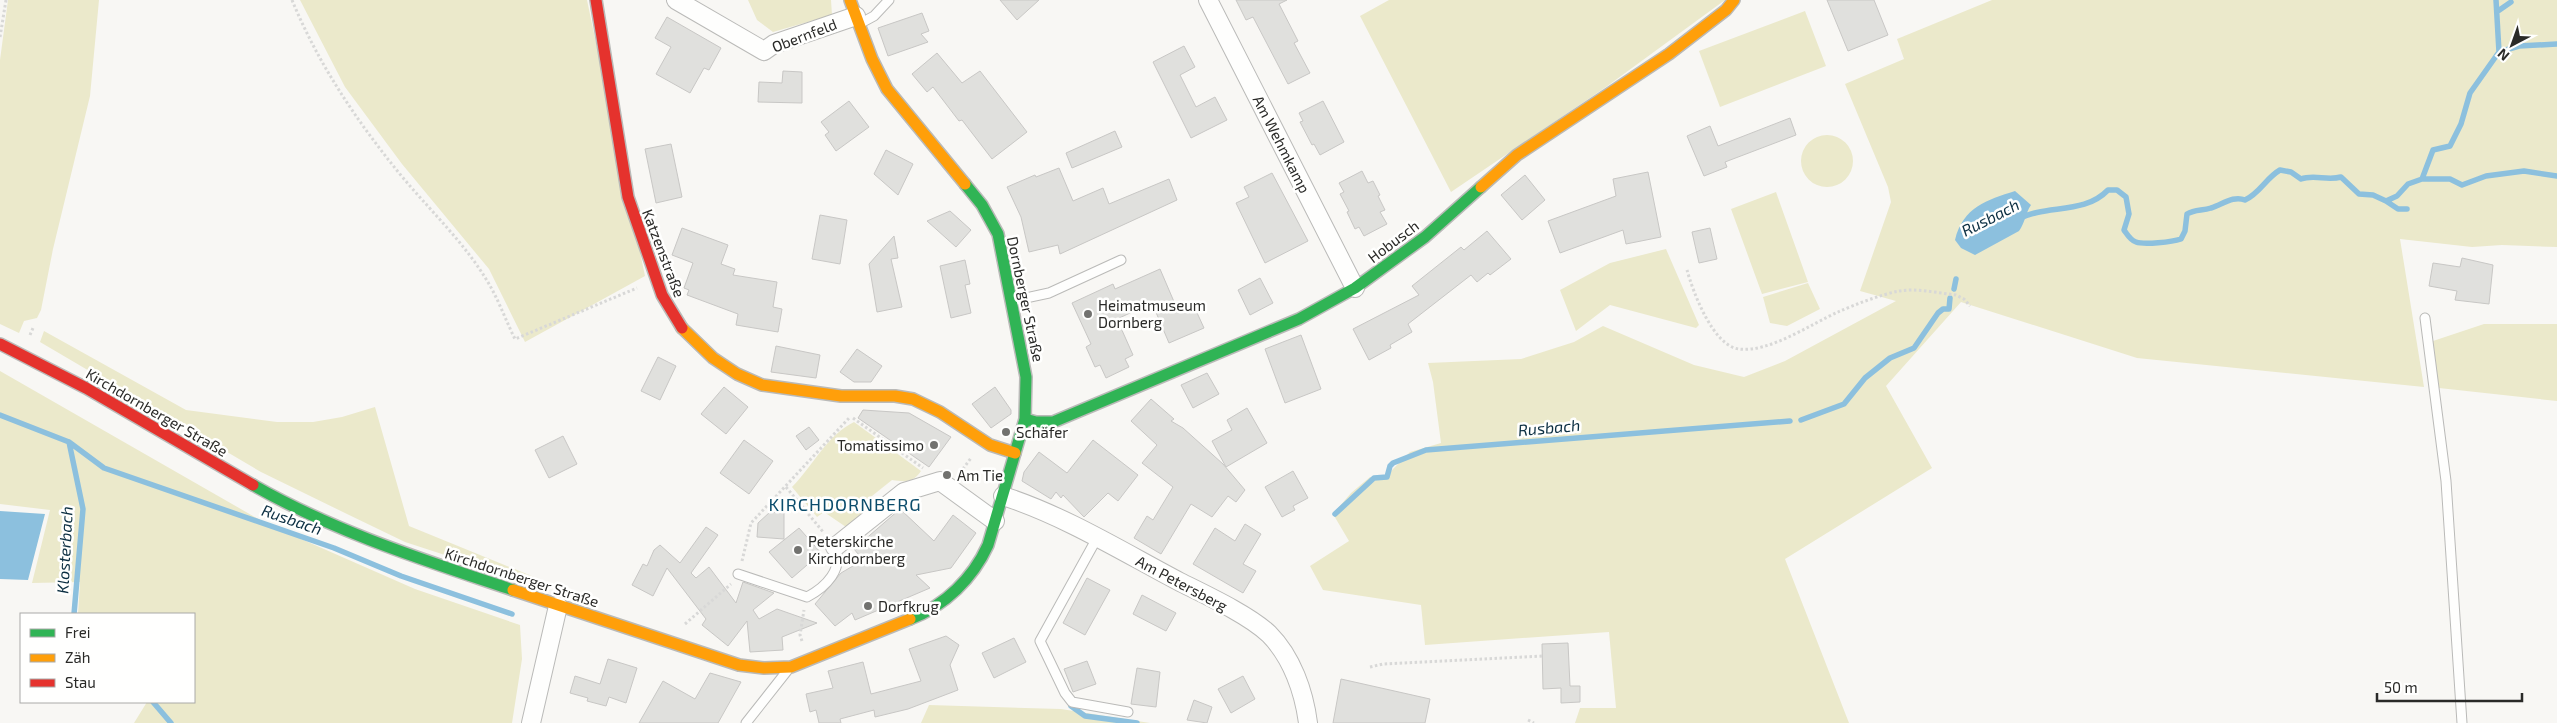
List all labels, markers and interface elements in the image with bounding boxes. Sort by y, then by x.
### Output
street label: Obernfeld [769,14,839,56]
north arrow [2487,20,2537,70]
text: N [2494,45,2513,65]
street label: Am Wehmkamp [1250,92,1314,196]
water label: Rusbach [1958,194,2022,240]
street label: Katzenstraße [639,206,689,300]
street label: Hobusch [1364,216,1422,266]
street label: Dornberger Straße [1004,235,1048,363]
place label: Heimatmuseum Dornberg [1098,296,1206,331]
marker: Heimatmuseum Dornberg [1082,308,1094,320]
street label: Kirchdornberger Straße [83,364,231,460]
water label: Rusbach [1517,415,1581,439]
place label: Schäfer [1016,423,1068,441]
marker: Schäfer [1000,426,1012,438]
place label: Tomatissimo [837,436,924,454]
marker: Tomatissimo [928,439,940,451]
place label: Am Tie [957,466,1003,484]
marker: Am Tie [941,469,953,481]
district label: KIRCHDORNBERG [768,493,922,515]
water label: Rusbach [259,500,325,538]
water label: Klosterbach [52,506,76,594]
place label: Peterskirche Kirchdornberg [808,532,906,567]
street label: Kirchdornberger Straße [443,544,601,610]
marker: Peterskirche Kirchdornberg [792,544,804,556]
street label: Am Petersberg [1133,551,1231,615]
place label: Dorfkrug [878,597,939,615]
marker: Dorfkrug [862,600,874,612]
legend [20,613,195,703]
text: Frei [65,623,90,641]
text: Zäh [65,648,90,666]
scale bar [2377,670,2522,702]
text: Stau [65,673,96,691]
text: 50 m [2384,678,2418,696]

